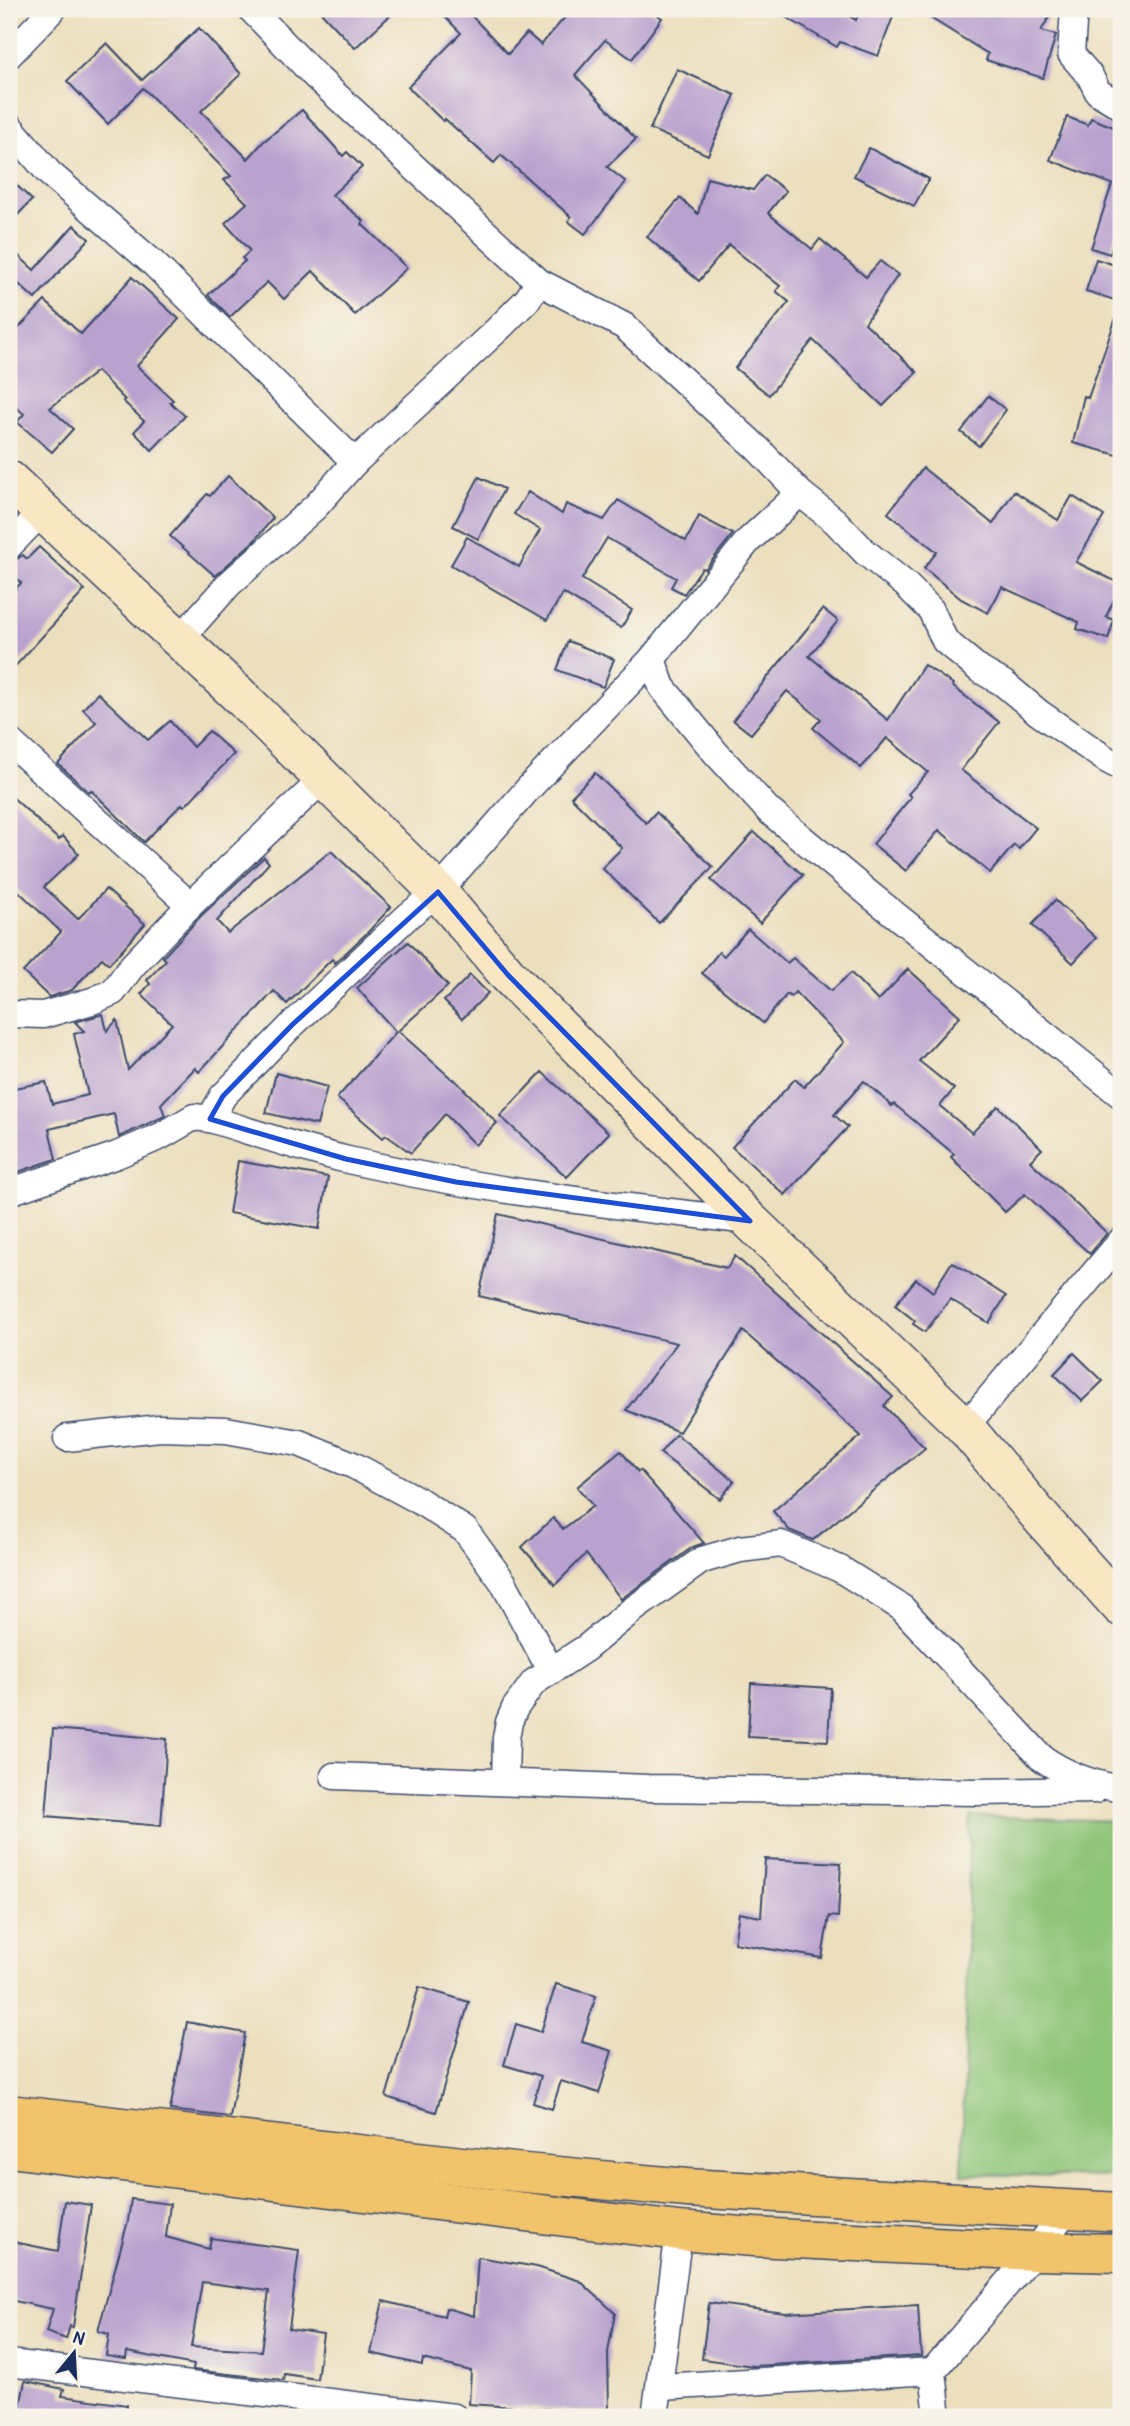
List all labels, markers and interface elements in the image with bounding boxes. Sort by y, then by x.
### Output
north arrow [38,2318,108,2388]
text: N [70,2323,88,2351]

